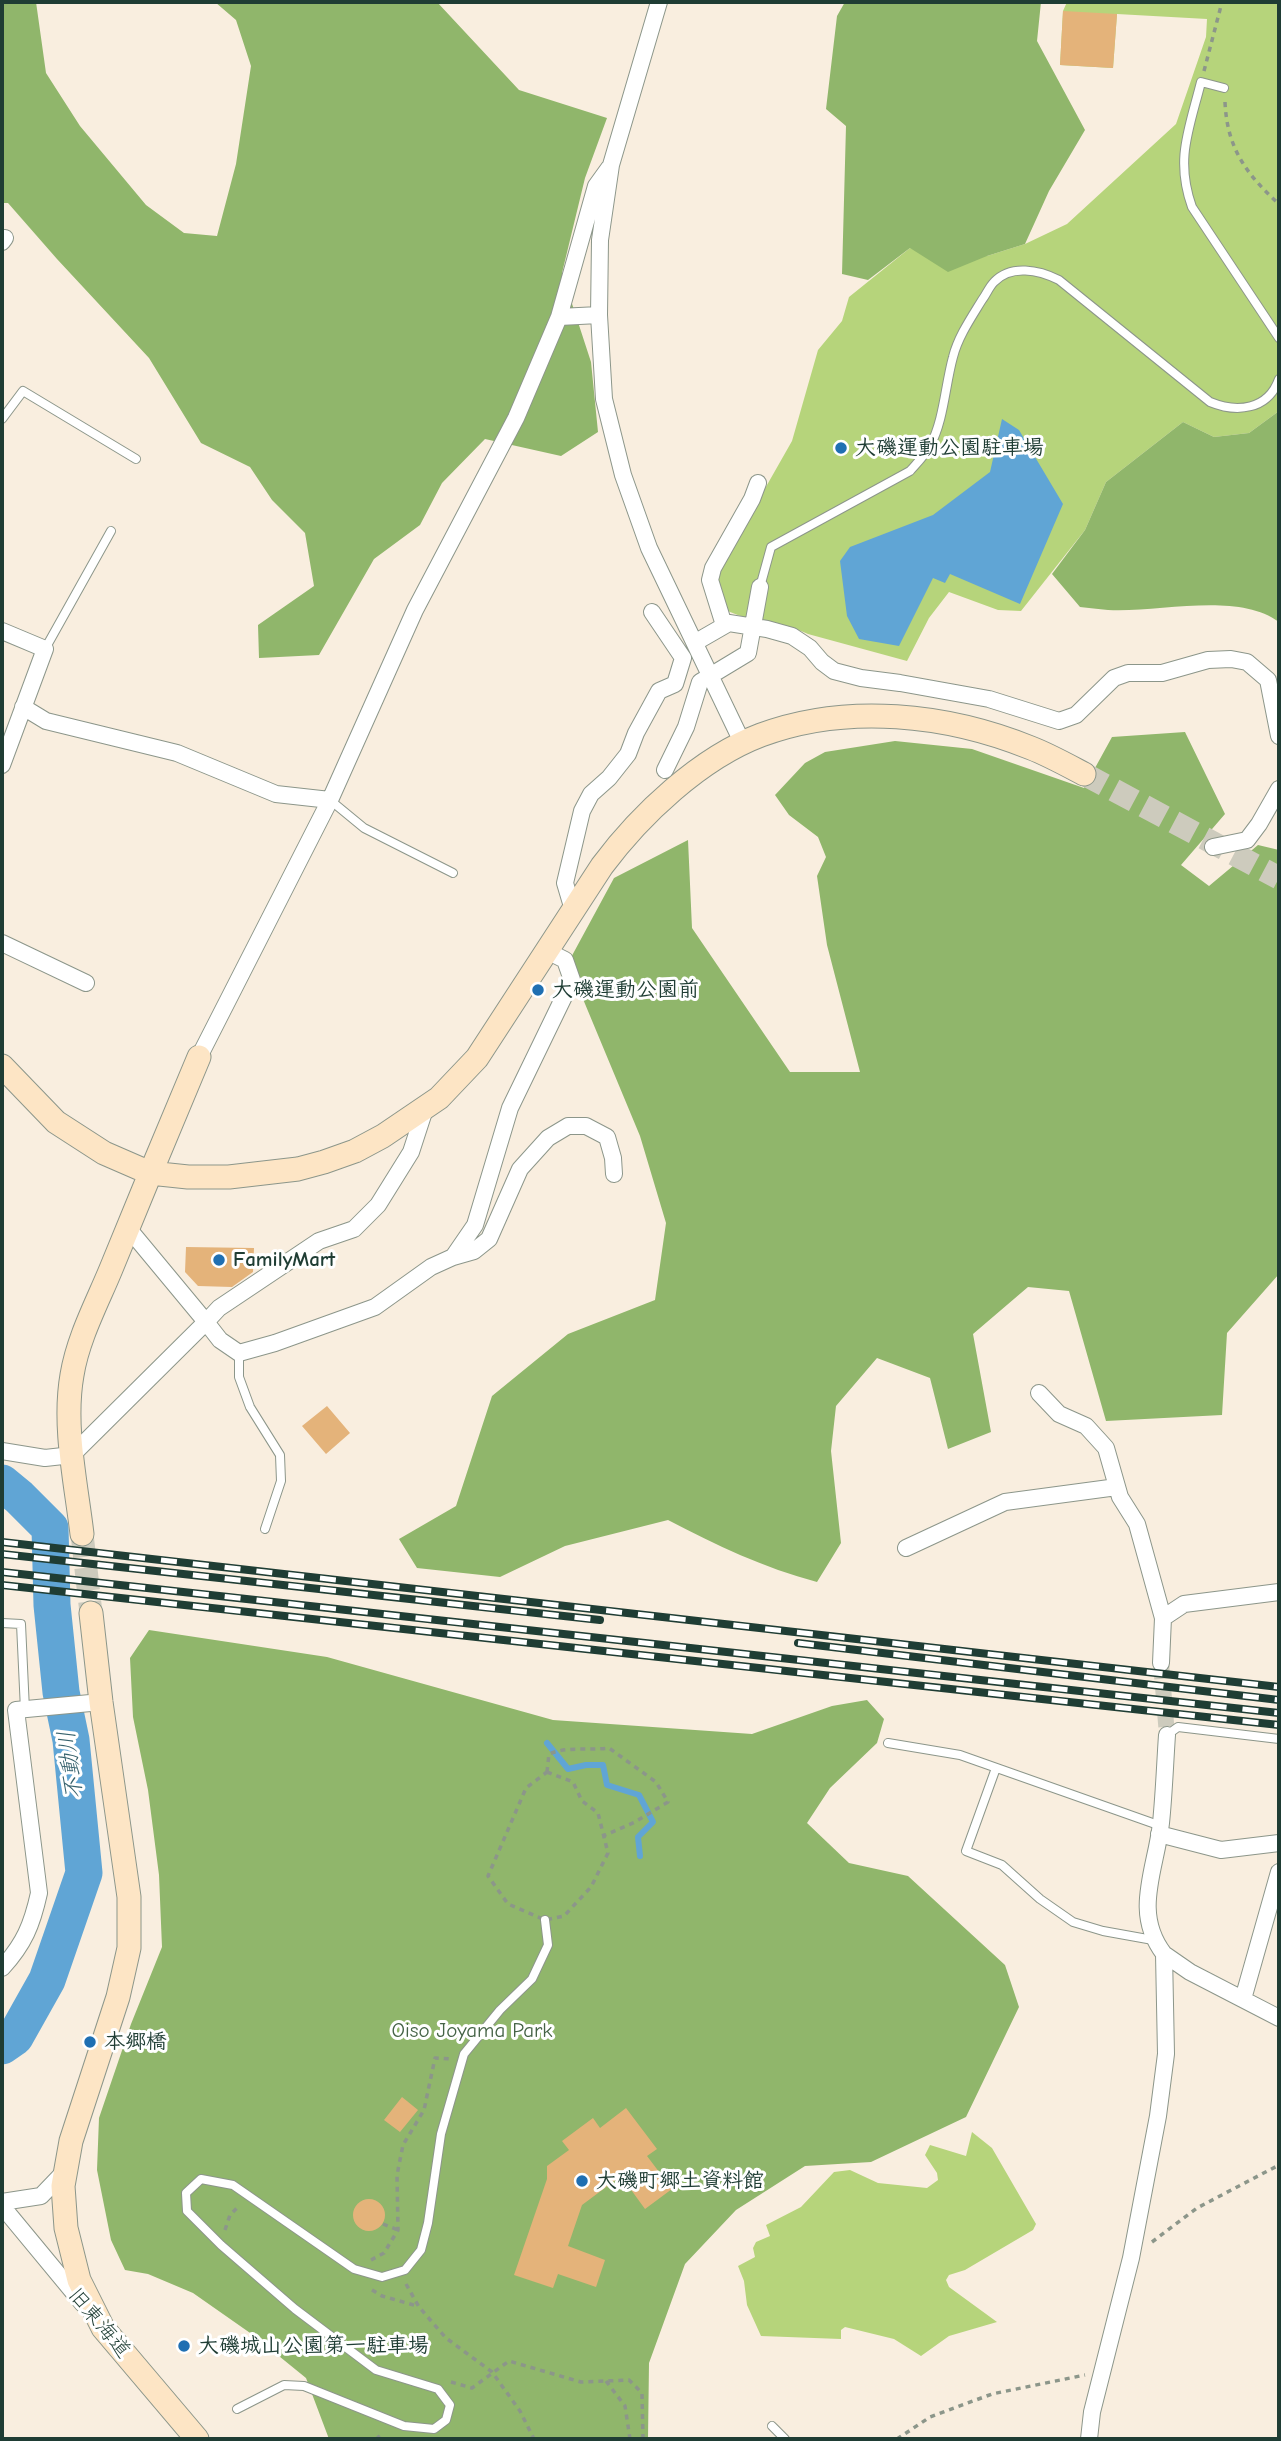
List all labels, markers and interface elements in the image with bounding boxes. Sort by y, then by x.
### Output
place label: 大磯運動公園駐車場 [855,435,1044,461]
marker: 大磯運動公園駐車場 [833,440,849,456]
place label: 大磯運動公園前 [552,977,699,1003]
marker: 大磯運動公園前 [530,982,546,998]
place label: FamilyMart [233,1247,335,1273]
marker: FamilyMart [211,1252,227,1268]
water label: 不動川 [53,1729,89,1801]
park label: Oiso Joyama Park [391,2018,553,2044]
place label: 本郷橋 [104,2029,167,2055]
marker: 本郷橋 [82,2034,98,2050]
place label: 大磯町郷土資料館 [596,2168,764,2194]
marker: 大磯町郷土資料館 [574,2173,590,2189]
street label: 旧東海道 [62,2283,136,2363]
place label: 大磯城山公園第一駐車場 [198,2333,429,2359]
marker: 大磯城山公園第一駐車場 [176,2338,192,2354]

